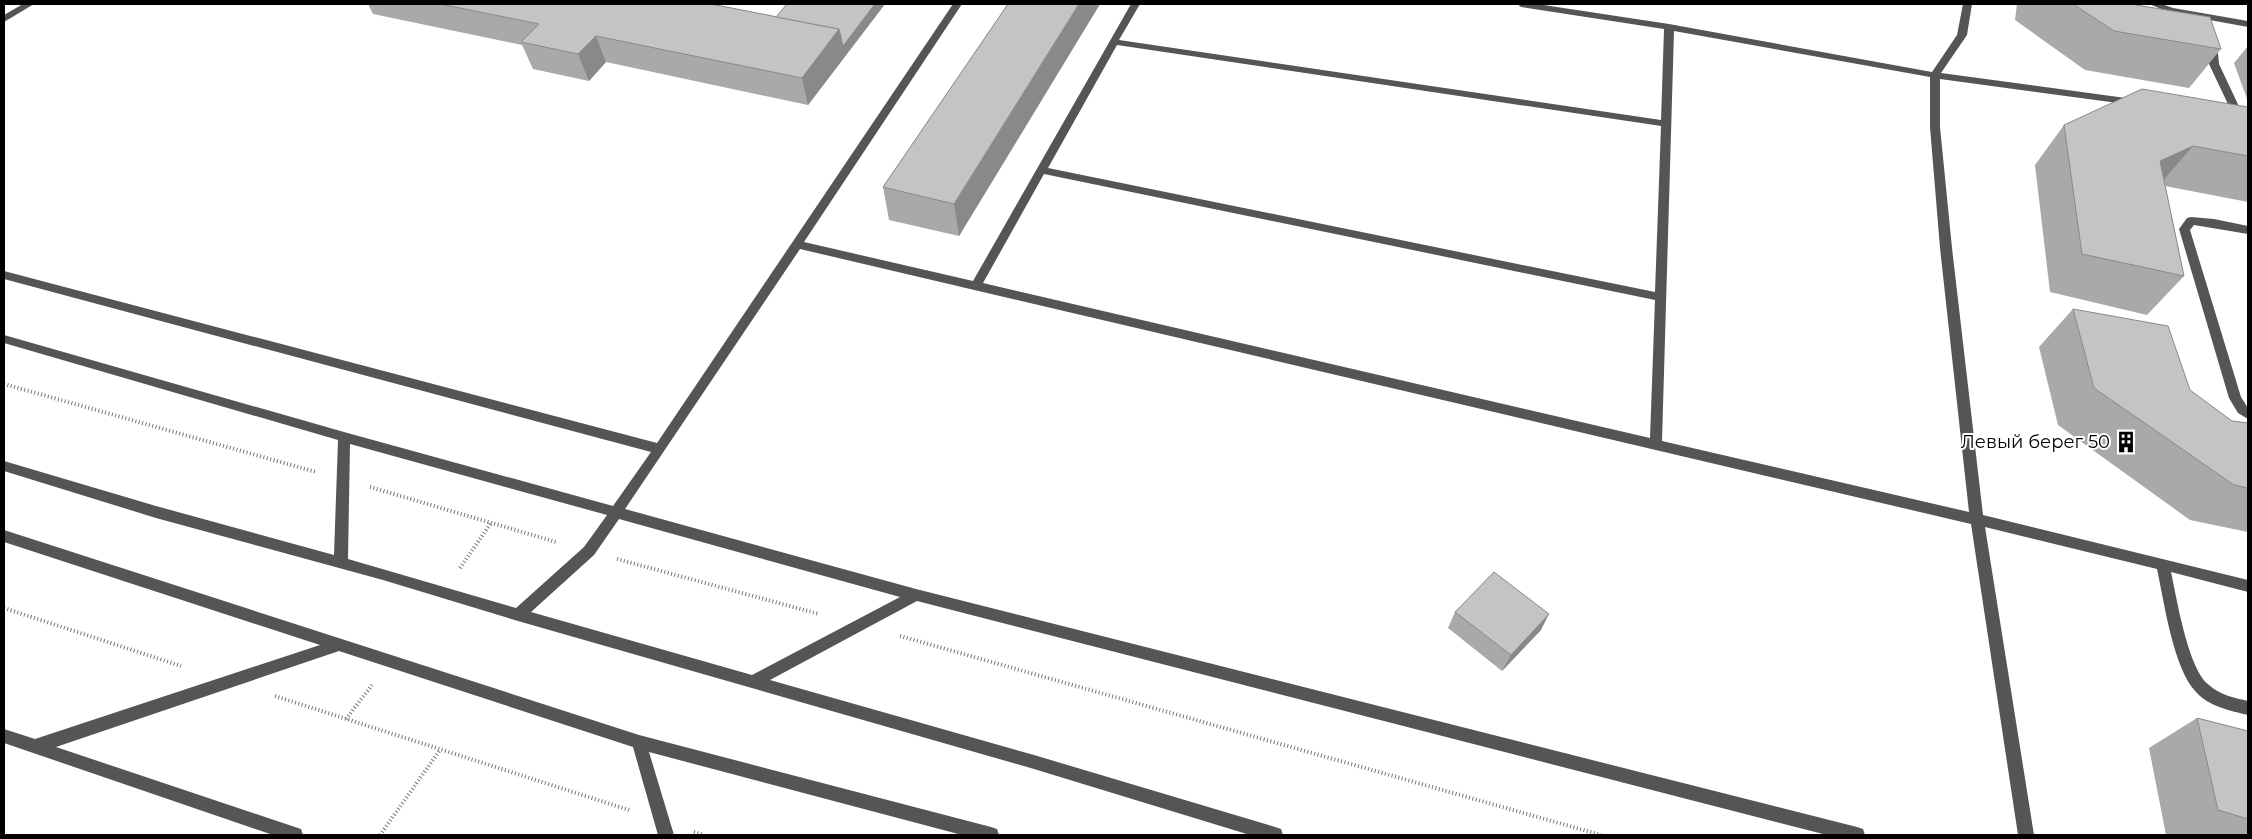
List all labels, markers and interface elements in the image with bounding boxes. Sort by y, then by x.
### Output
building icon: Левый берег 50 [2113,429,2139,455]
place label: Левый берег 50 [1961,431,2110,453]

